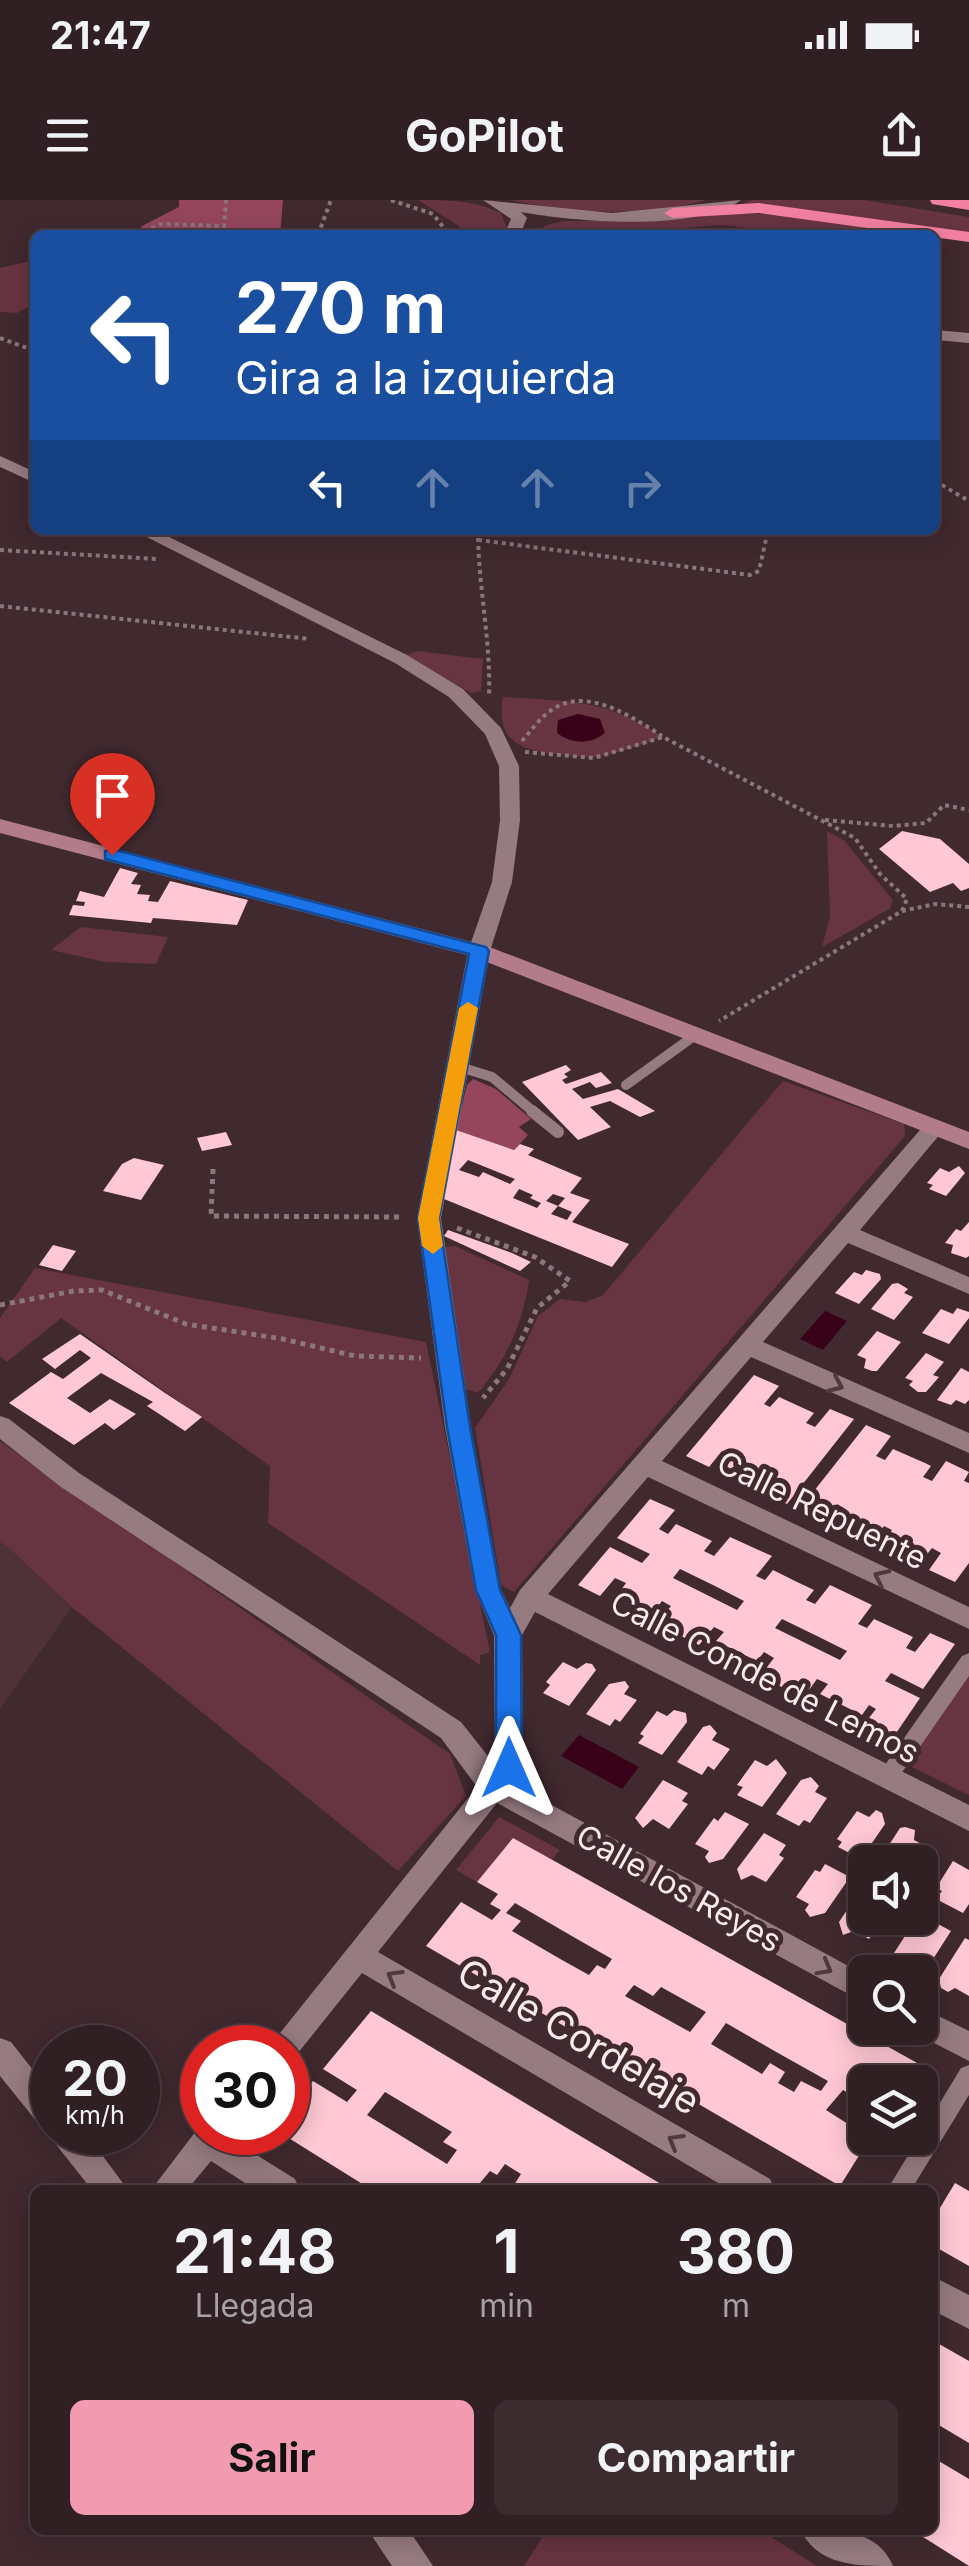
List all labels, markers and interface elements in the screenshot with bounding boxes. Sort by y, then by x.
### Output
text: 21:47 [50,12,151,58]
icon: menu [40,108,95,163]
text: GoPilot [405,108,564,163]
icon: share [874,108,929,163]
text: 270 m [235,265,446,350]
icon: left [70,270,200,400]
text: Gira a la izquierda [235,350,617,405]
icon: left [300,460,355,515]
icon: ahead [405,460,460,515]
icon: ahead [510,460,565,515]
icon: right [615,460,670,515]
pin [70,753,155,856]
icon: arrive [85,768,140,823]
one-way arrow [826,1372,844,1392]
street label: Calle Repuente [711,1442,933,1578]
one-way arrow [873,1570,891,1590]
street label: Calle Conde de Lemos [604,1582,926,1772]
position arrow [457,1716,561,1820]
street label: Calle los Reyes [570,1816,788,1960]
map controls [848,1845,938,2155]
button: sound [848,1845,938,1935]
street label: Calle Cordelaje [450,1948,708,2124]
button: search [848,1955,938,2045]
one-way arrow [814,1956,832,1975]
one-way arrow [387,1970,405,1989]
speed limit sign: 30 [180,2025,310,2155]
text: 20 [62,2048,128,2108]
button: layers [848,2065,938,2155]
text: km/h [65,2100,125,2130]
one-way arrow [668,2134,686,2153]
text: 21:48 [173,2215,336,2287]
text: 1 [494,2215,519,2287]
text: 380 [677,2215,795,2287]
text: Llegada [195,2286,314,2325]
text: min [479,2286,534,2325]
text: m [722,2286,750,2325]
button: Salir [70,2400,474,2515]
button: Compartir [494,2400,898,2515]

